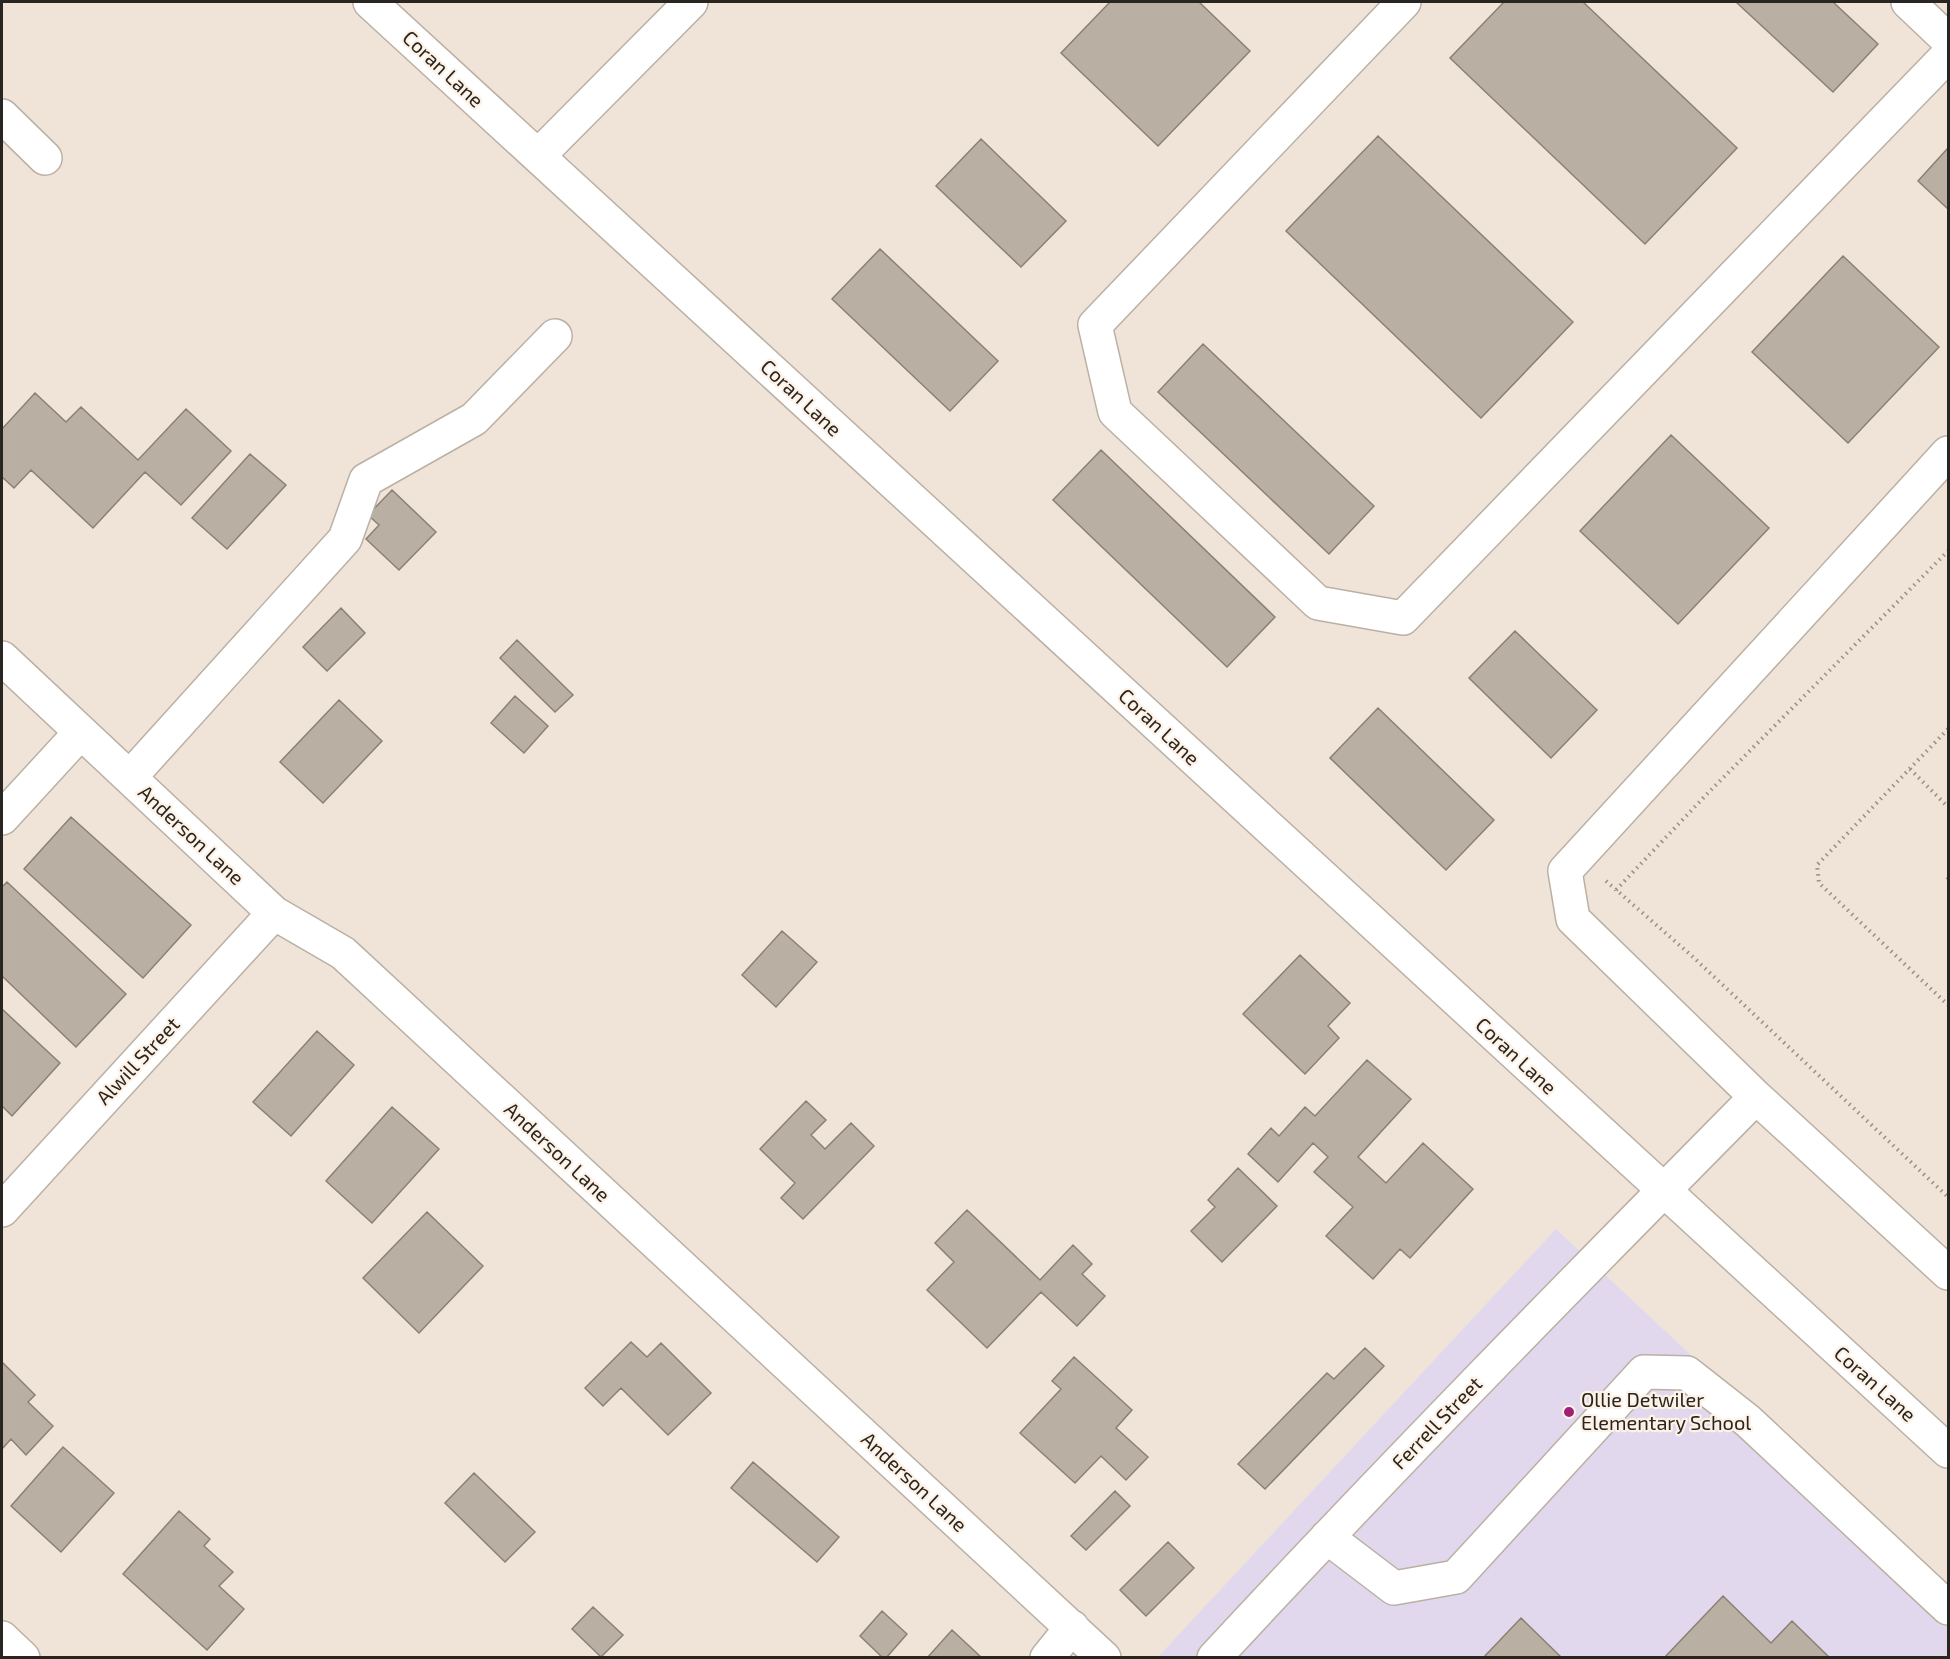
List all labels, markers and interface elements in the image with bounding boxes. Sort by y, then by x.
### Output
street label: Coran Lane [398,25,489,112]
street label: Coran Lane [756,354,847,441]
street label: Coran Lane [1114,683,1205,770]
street label: Anderson Lane [134,779,249,889]
street label: Alwill Street [91,1011,184,1109]
street label: Coran Lane [1471,1012,1562,1099]
street label: Anderson Lane [500,1096,615,1206]
street label: Coran Lane [1830,1340,1921,1426]
street label: Ferrell Street [1386,1371,1487,1473]
place label: Ollie Detwiler Elementary School [1581,1387,1751,1434]
marker: Ollie Detwiler Elementary School [1562,1405,1576,1419]
street label: Anderson Lane [857,1426,972,1536]

